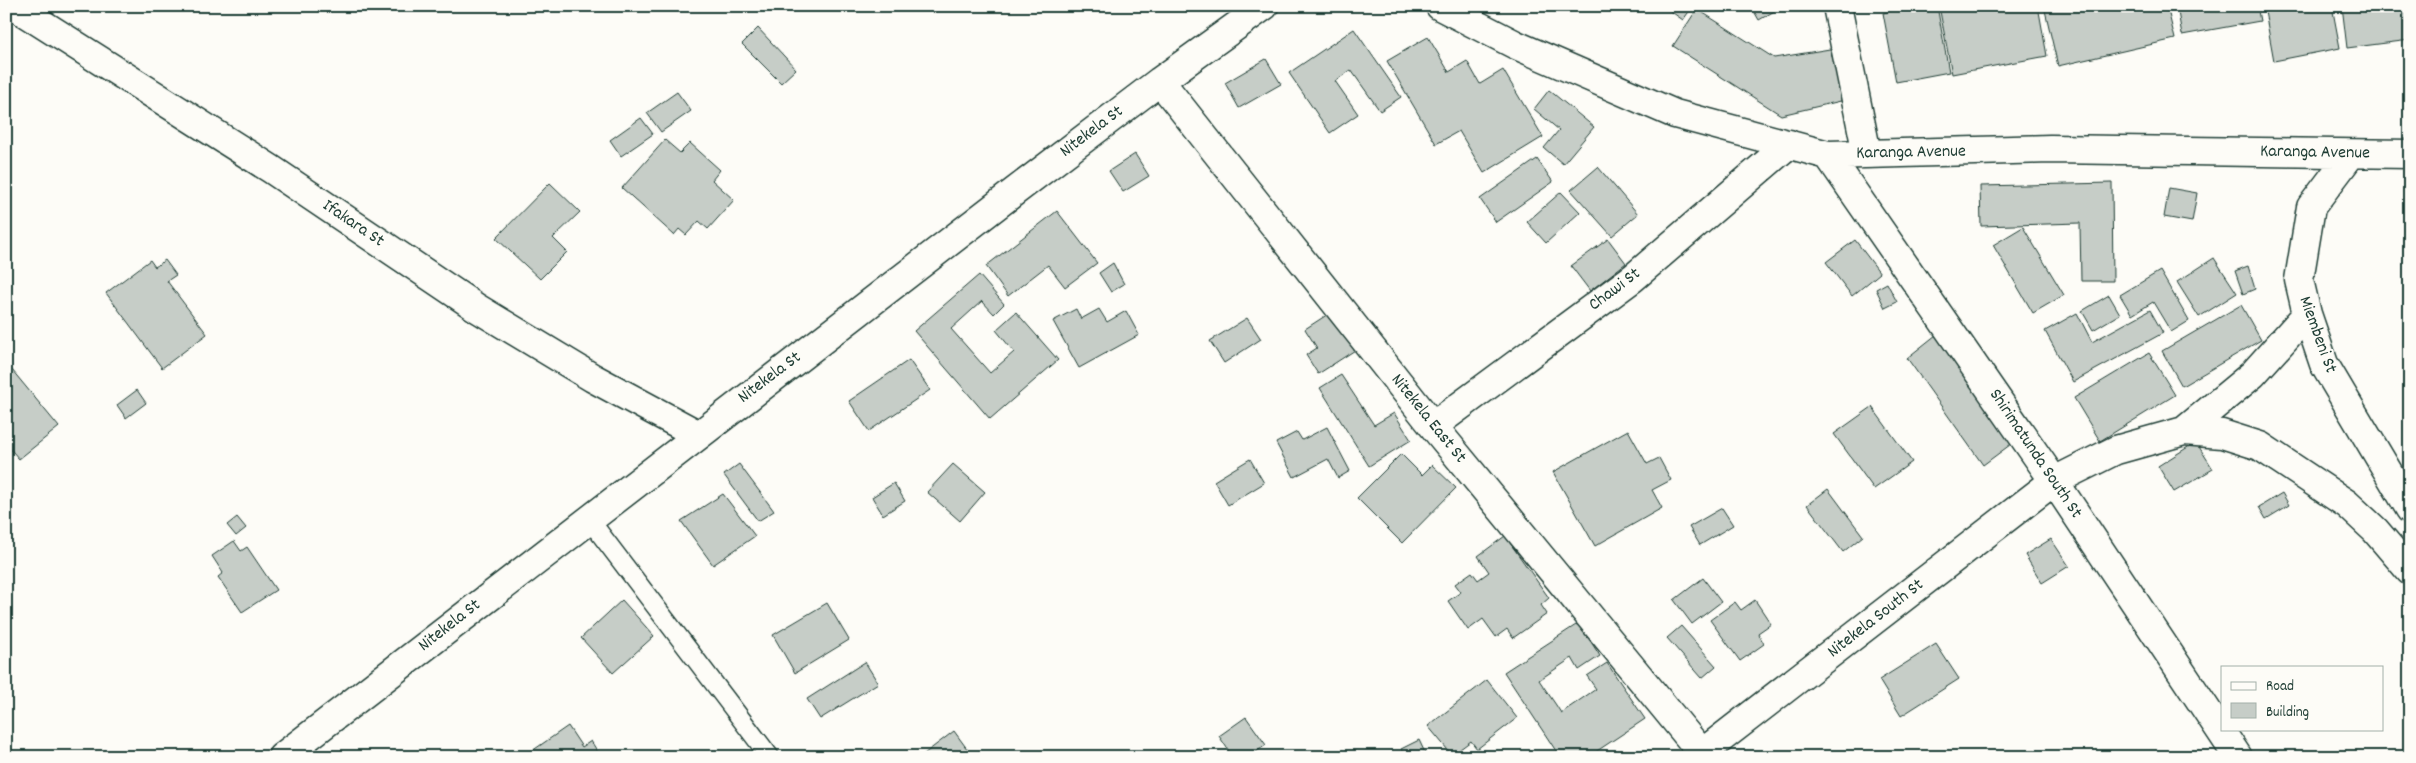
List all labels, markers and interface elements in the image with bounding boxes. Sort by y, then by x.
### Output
street label: Nitekela St [1055,100,1129,164]
street label: Karanga Avenue [1856,140,1966,166]
street label: Karanga Avenue [2260,140,2370,166]
street label: Ifakara St [317,194,389,254]
street label: Chawi St [1584,262,1646,318]
street label: Miembeni St [2292,293,2343,377]
street label: Nitekela St [733,346,807,410]
street label: Nitekela East St [1384,369,1472,469]
street label: Shirimatunda South St [1982,384,2088,524]
street label: Nitekela South St [1823,573,1930,665]
street label: Nitekela St [413,593,487,658]
legend [2221,666,2384,730]
text: Road [2266,676,2294,698]
text: Building [2266,702,2309,724]

